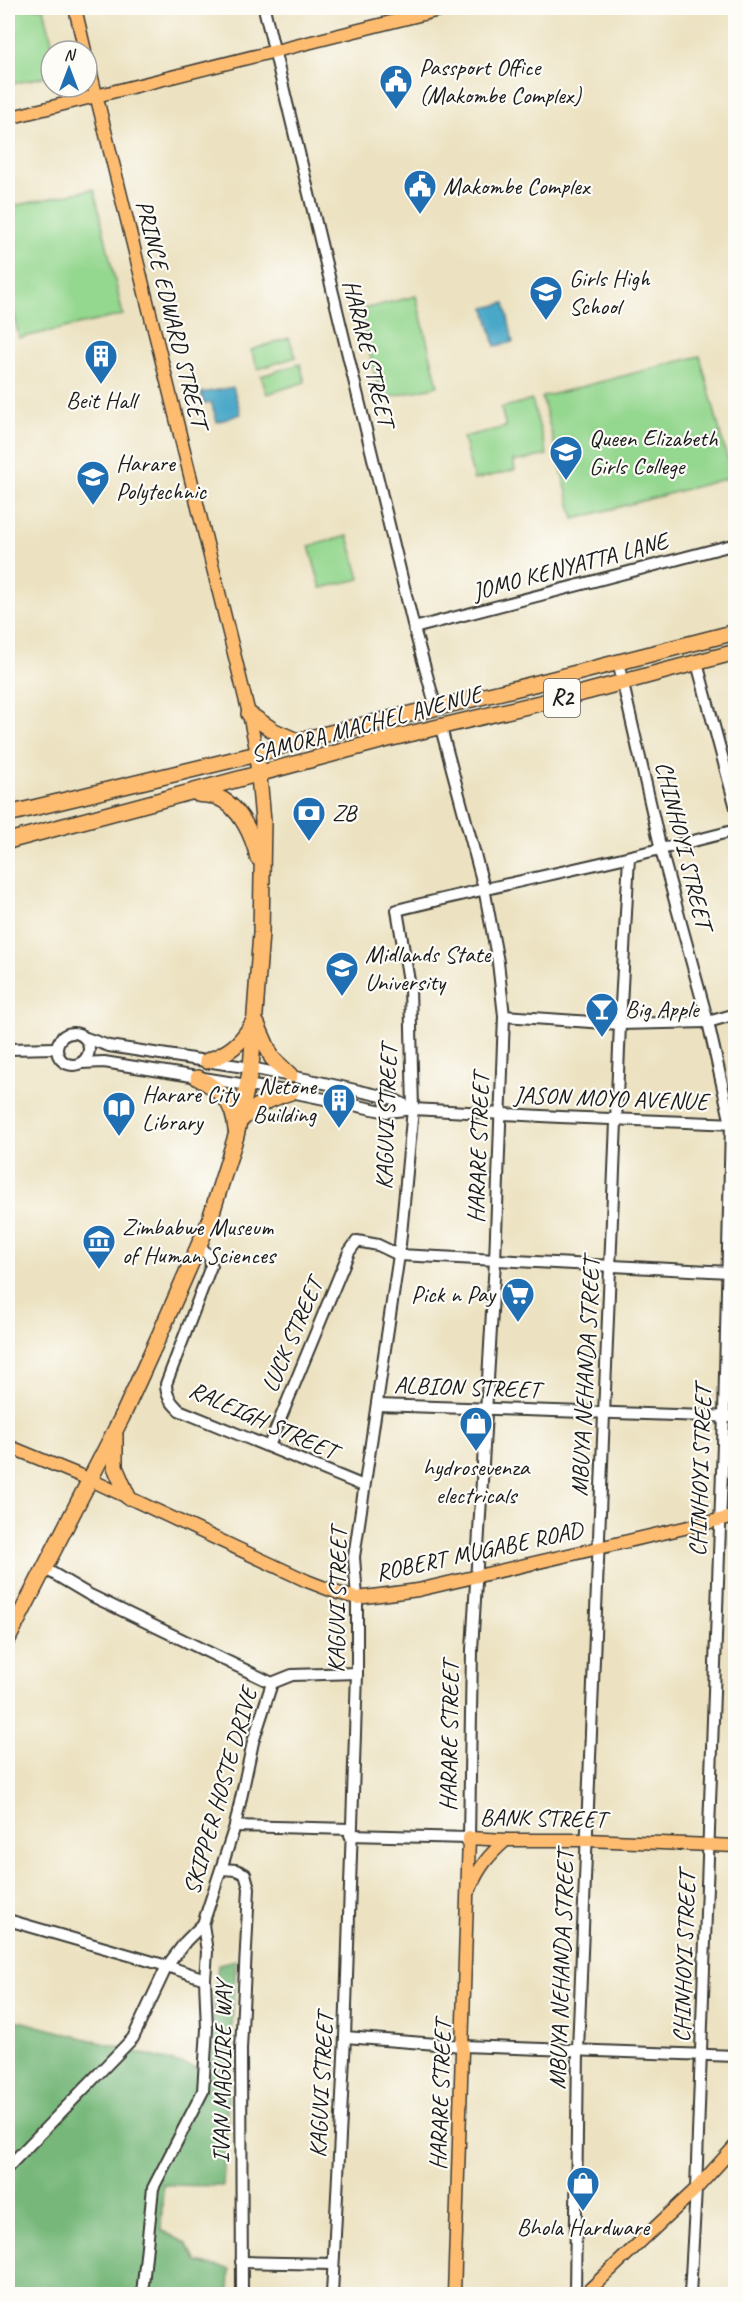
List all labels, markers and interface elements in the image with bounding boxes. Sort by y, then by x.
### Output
north arrow [39,39,99,99]
text: N [64,45,77,65]
place label: Passport Office (Makombe Complex) [419,52,582,110]
public building icon: Passport Office (Makombe Complex) [378,63,414,110]
public building icon: Makombe Complex [402,168,438,215]
place label: Makombe Complex [443,171,591,201]
street label: PRINCE EDWARD STREET [129,197,216,437]
place label: Girls High School [569,263,651,321]
school or university icon: Girls High School [528,274,564,321]
street label: HARARE STREET [336,277,403,434]
building icon: Beit Hall [83,338,119,385]
place label: Beit Hall [66,385,140,415]
place label: Queen Elizabeth Girls College [589,423,719,481]
school or university icon: Queen Elizabeth Girls College [548,434,584,481]
place label: Harare Polytechnic [116,448,208,506]
school or university icon: Harare Polytechnic [75,459,111,506]
street label: JOMO KENYATTA LANE [468,525,674,607]
street label: SAMORA MACHEL AVENUE [247,678,487,769]
road number: R2 [544,679,580,717]
street label: CHINHOYI STREET [649,758,721,938]
bank icon: ZB [291,795,327,842]
place label: ZB [332,798,358,828]
place label: Midlands State University [365,939,492,997]
school or university icon: Midlands State University [324,950,360,997]
bar icon: Big Apple [584,991,620,1038]
place label: Big Apple [625,994,701,1024]
street label: KAGUVI STREET [368,1039,404,1190]
street label: HARARE STREET [460,1068,496,1223]
place label: Netone Building [253,1071,318,1129]
place label: Harare City Library [142,1079,240,1137]
street label: JASON MOYO AVENUE [513,1080,711,1116]
building icon: Netone Building [321,1082,357,1129]
library icon: Harare City Library [101,1090,137,1137]
place label: Zimbabwe Museum of Human Sciences [122,1212,278,1270]
museum icon: Zimbabwe Museum of Human Sciences [81,1223,117,1270]
street label: MBUYA NEHANDA STREET [564,1251,607,1497]
street label: LUCK STREET [255,1269,331,1396]
supermarket icon: Pick n Pay [500,1276,536,1323]
place label: Pick n Pay [411,1279,497,1309]
street label: ALBION STREET [394,1369,545,1405]
street label: RALEIGH STREET [185,1374,347,1468]
street label: CHINHOYI STREET [682,1379,718,1557]
shop icon: hydrosevenza electricals [458,1405,494,1452]
place label: hydrosevenza electricals [423,1452,531,1510]
street label: ROBERT MUGABE ROAD [373,1514,587,1588]
street label: KAGUVI STREET [321,1522,353,1673]
street label: HARARE STREET [433,1656,465,1811]
street label: SKIPPER HOSTE DRIVE [176,1681,265,1898]
street label: BANK STREET [480,1802,611,1834]
street label: MBUYA NEHANDA STREET [542,1844,580,2090]
street label: CHINHOYI STREET [666,1865,702,2043]
street label: IVAN MAGUIRE WAY [205,1976,239,2163]
street label: KAGUVI STREET [302,2007,340,2158]
street label: HARARE STREET [422,2015,458,2170]
shop icon: Bhola Hardware [565,2165,601,2212]
place label: Bhola Hardware [517,2212,651,2242]

